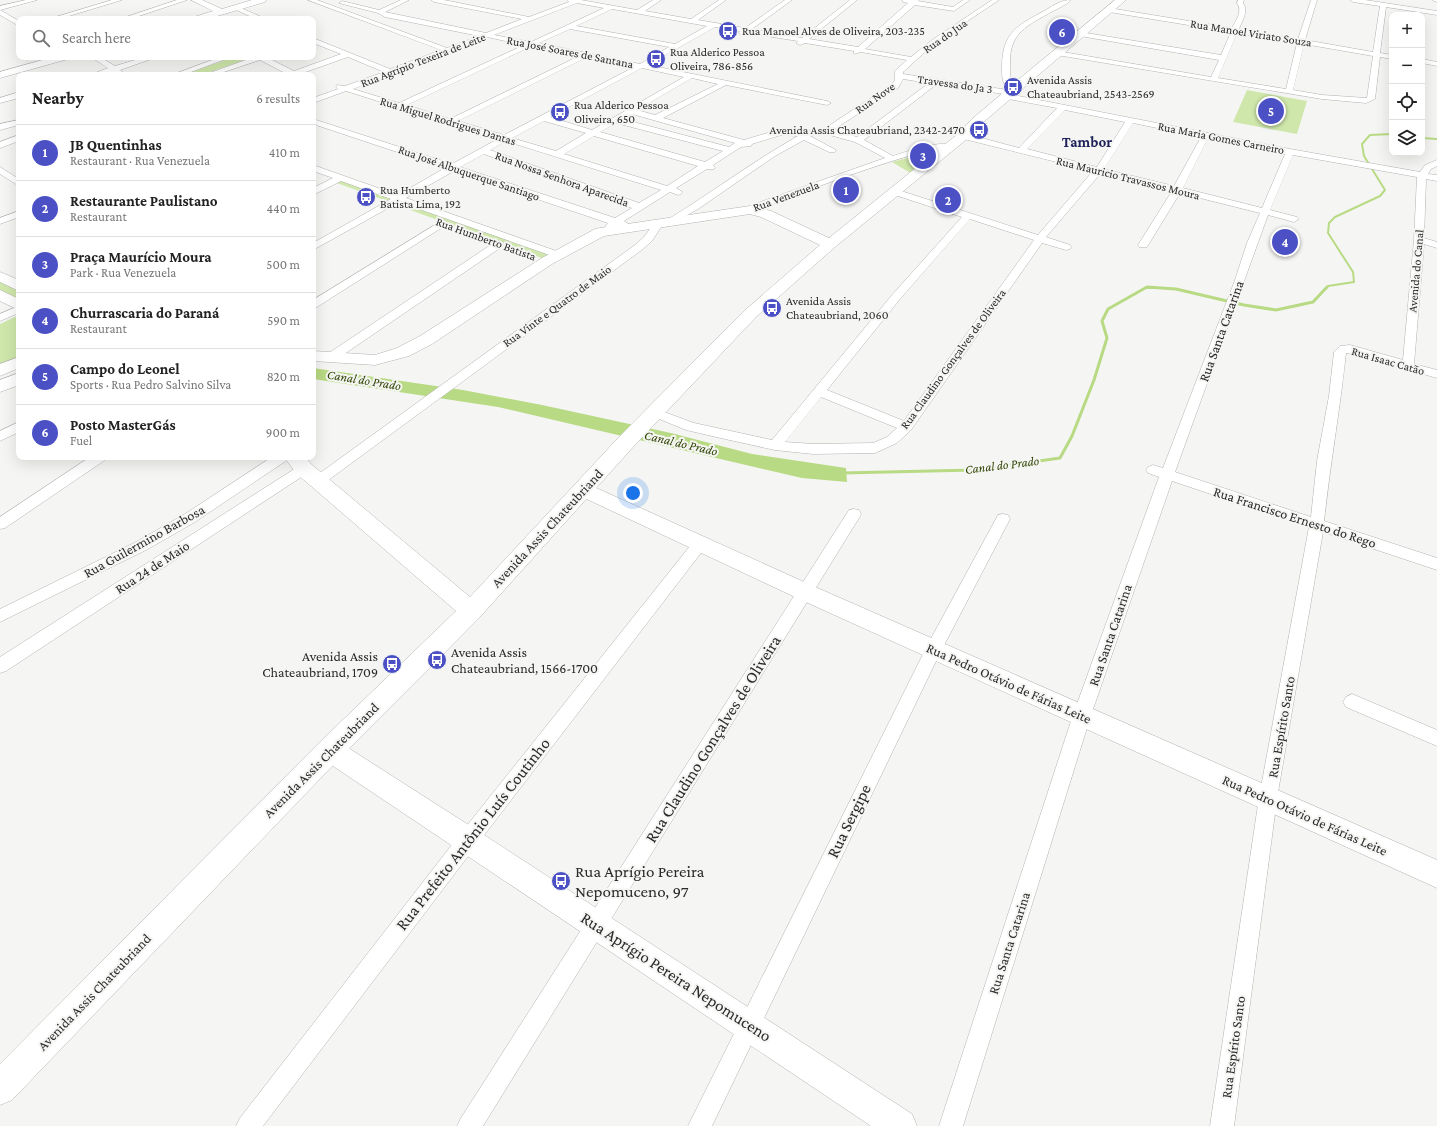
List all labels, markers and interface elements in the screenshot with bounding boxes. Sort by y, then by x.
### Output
map controls [1389,12,1425,156]
button: + [1389,12,1425,48]
street label: Rua do Jua [920,15,970,56]
search box [16,16,316,60]
street label: Rua Manoel Viriato Souza [1189,16,1313,50]
pin: 6 [1049,17,1075,47]
bus stop icon: Rua Manoel Alves de Oliveira, 203-235 [717,20,739,42]
place label: Rua Manoel Alves de Oliveira, 203-235 [742,24,925,38]
icon: search [30,27,52,49]
text: Search here [62,30,131,46]
street label: Rua Agrípio Texeira de Leite [359,30,487,90]
street label: Rua José Soares de Santana [505,33,635,71]
place label: Rua Alderico Pessoa Oliveira, 786-856 [670,45,765,73]
bus stop icon: Rua Alderico Pessoa Oliveira, 786-856 [645,48,667,70]
button: − [1389,48,1425,84]
street label: Travessa do Ja 3 [917,72,994,96]
place label: Avenida Assis Chateaubriand, 2543-2569 [1027,73,1155,101]
bus stop icon: Avenida Assis Chateaubriand, 2543-2569 [1002,76,1024,98]
street label: Rua Nove [853,79,897,117]
button: locate [1389,84,1425,120]
text: Nearby [32,89,84,108]
text: 6 results [256,91,300,106]
street label: Rua Miguel Rodrigues Dantas [378,94,518,148]
pin: 5 [1258,96,1284,126]
place label: Rua Alderico Pessoa Oliveira, 650 [574,98,669,126]
bus stop icon: Rua Alderico Pessoa Oliveira, 650 [549,101,571,123]
bus stop icon: Avenida Assis Chateaubriand, 2342-2470 [968,119,990,141]
street label: Rua Maria Gomes Carneiro [1157,119,1285,157]
button: layers [1389,120,1425,156]
place label: Avenida Assis Chateaubriand, 2342-2470 [770,123,965,137]
district label: Tambor [1062,134,1112,150]
text: JB Quentinhas [70,137,162,153]
pin: 3 [910,141,936,171]
street label: Rua José Albuquerque Santiago [396,142,542,204]
text: 1 [43,145,47,160]
text: 410 m [269,145,300,160]
street label: Rua Nossa Senhora Aparecida [493,148,631,210]
text: Restaurant · Rua Venezuela [70,153,210,168]
street label: Rua Mauricio Travassos Moura [1055,153,1202,203]
pin: 1 [833,175,859,205]
street label: Rua Venezuela [751,177,821,214]
place label: Rua Humberto Batista Lima, 192 [380,183,461,211]
pin: 2 [935,185,961,215]
bus stop icon: Rua Humberto Batista Lima, 192 [355,186,377,208]
text: Restaurante Paulistano [70,193,218,209]
text: 2 [42,201,48,216]
text: 440 m [266,201,300,216]
text: Restaurant [70,209,127,224]
street label: Rua Humberto Batista [434,214,539,264]
pin: 4 [1272,227,1298,257]
street label: Avenida do Canal [1405,229,1427,313]
text: Praça Maurício Moura [70,249,212,265]
text: 3 [42,257,48,272]
text: 500 m [266,257,300,272]
street label: Rua Vinte e Quatro de Maio [500,262,614,350]
text: Park · Rua Venezuela [70,265,176,280]
street label: Rua Santa Catarina [1195,278,1247,384]
street label: Rua Claudino Gonçalves de Oliveira [897,286,1009,432]
place label: Avenida Assis Chateaubriand, 2060 [786,294,889,322]
bus stop icon: Avenida Assis Chateaubriand, 2060 [761,297,783,319]
text: Churrascaria do Paraná [70,305,219,321]
text: 4 [41,313,49,328]
text: 590 m [267,313,300,328]
text: Restaurant [70,321,127,336]
street label: Rua Isaac Catão [1350,344,1426,378]
text: Campo do Leonel [70,361,180,377]
water label: Canal do Prado [326,367,403,393]
text: 5 [42,369,48,384]
text: 820 m [267,369,300,384]
text: Sports · Rua Pedro Salvino Silva [70,377,231,392]
text: Posto MasterGás [70,417,176,433]
text: 6 [41,425,49,440]
text: 900 m [266,425,300,440]
water label: Canal do Prado [643,427,720,459]
text: Fuel [70,433,92,448]
water label: Canal do Prado [964,453,1040,477]
street label: Avenida Assis Chateubriand [488,465,607,591]
your location [623,483,643,503]
street label: Rua Francisco Ernesto do Rego [1212,483,1378,551]
street label: Rua Guilermino Barbosa [81,501,208,581]
street label: Rua 24 de Maio [112,537,192,597]
street label: Rua Santa Catarina [1085,581,1135,688]
street label: Rua Claudino Gonçalves de Oliveira [641,632,785,846]
street label: Rua Pedro Otávio de Fárias Leite [924,639,1094,727]
place label: Avenida Assis Chateaubriand, 1566-1700 [451,644,598,676]
place label: Avenida Assis Chateaubriand, 1709 [262,648,378,680]
bus stop icon: Avenida Assis Chateaubriand, 1566-1700 [426,649,448,671]
bus stop icon: Avenida Assis Chateaubriand, 1709 [381,653,403,675]
street label: Rua Espírito Santo [1264,675,1298,779]
street label: Avenida Assis Chateubriand [260,699,382,821]
street label: Rua Prefeito Antônio Luís Coutinho [392,734,554,934]
street label: Rua Pedro Otávio de Fárias Leite [1220,771,1390,859]
street label: Rua Sergipe [823,781,875,861]
place label: Rua Aprígio Pereira Nepomuceno, 97 [575,862,705,901]
bus stop icon: Rua Aprígio Pereira Nepomuceno, 97 [550,870,572,892]
street label: Rua Santa Catarina [985,889,1033,996]
street label: Rua Aprígio Pereira Nepomuceno [577,908,775,1046]
street label: Avenida Assis Chateubriand [34,930,154,1054]
street label: Rua Espírito Santo [1218,995,1248,1099]

